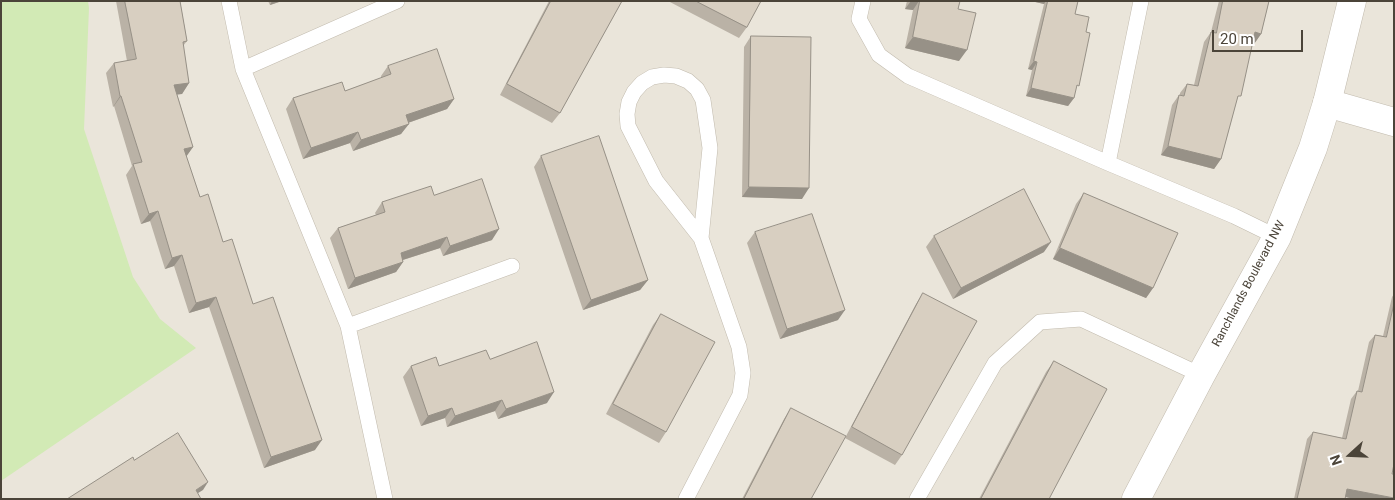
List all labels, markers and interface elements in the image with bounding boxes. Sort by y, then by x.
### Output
scale bar [1215,20,1306,52]
text: 20 m [1220,30,1254,48]
street label: Ranchlands Boulevard NW [1210,218,1288,350]
north arrow [1325,430,1375,480]
text: N [1327,453,1345,468]

